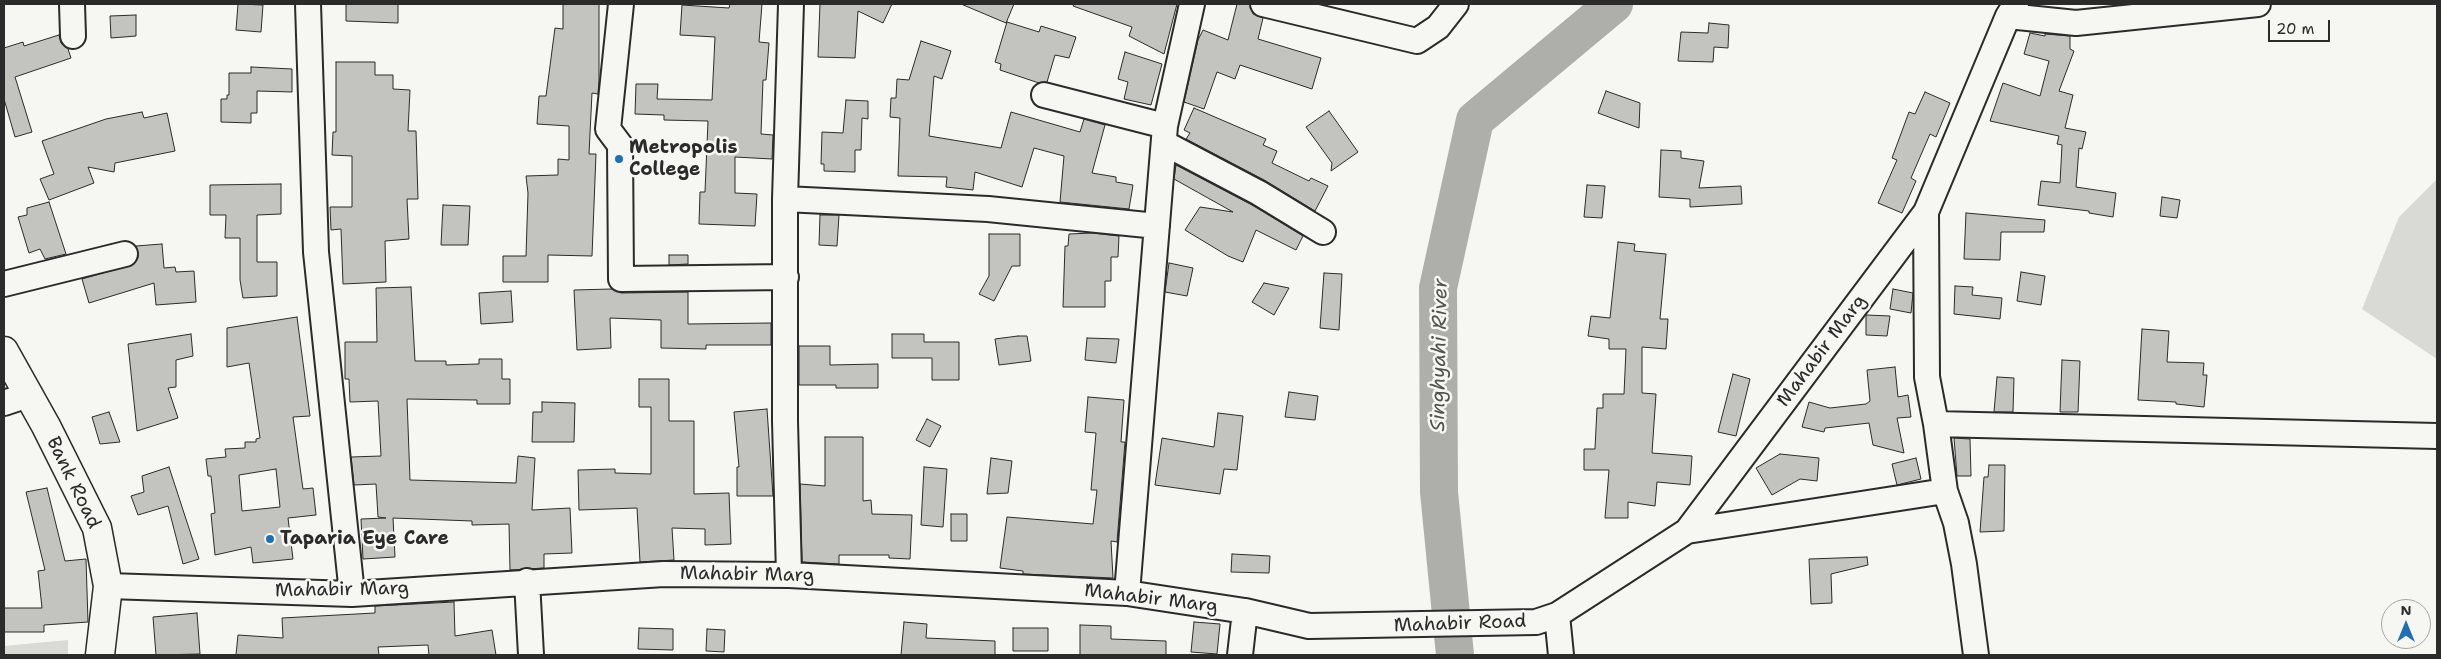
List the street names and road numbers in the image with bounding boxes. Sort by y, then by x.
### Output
street label: Mahabir Marg [1772,290,1872,412]
street label: Bank Road [41,433,105,533]
street label: Mahabir Marg [680,562,814,588]
street label: Mahabir Marg [275,577,409,603]
street label: Mahabir Marg [1083,579,1219,619]
street label: Mahabir Road [1393,610,1527,638]

